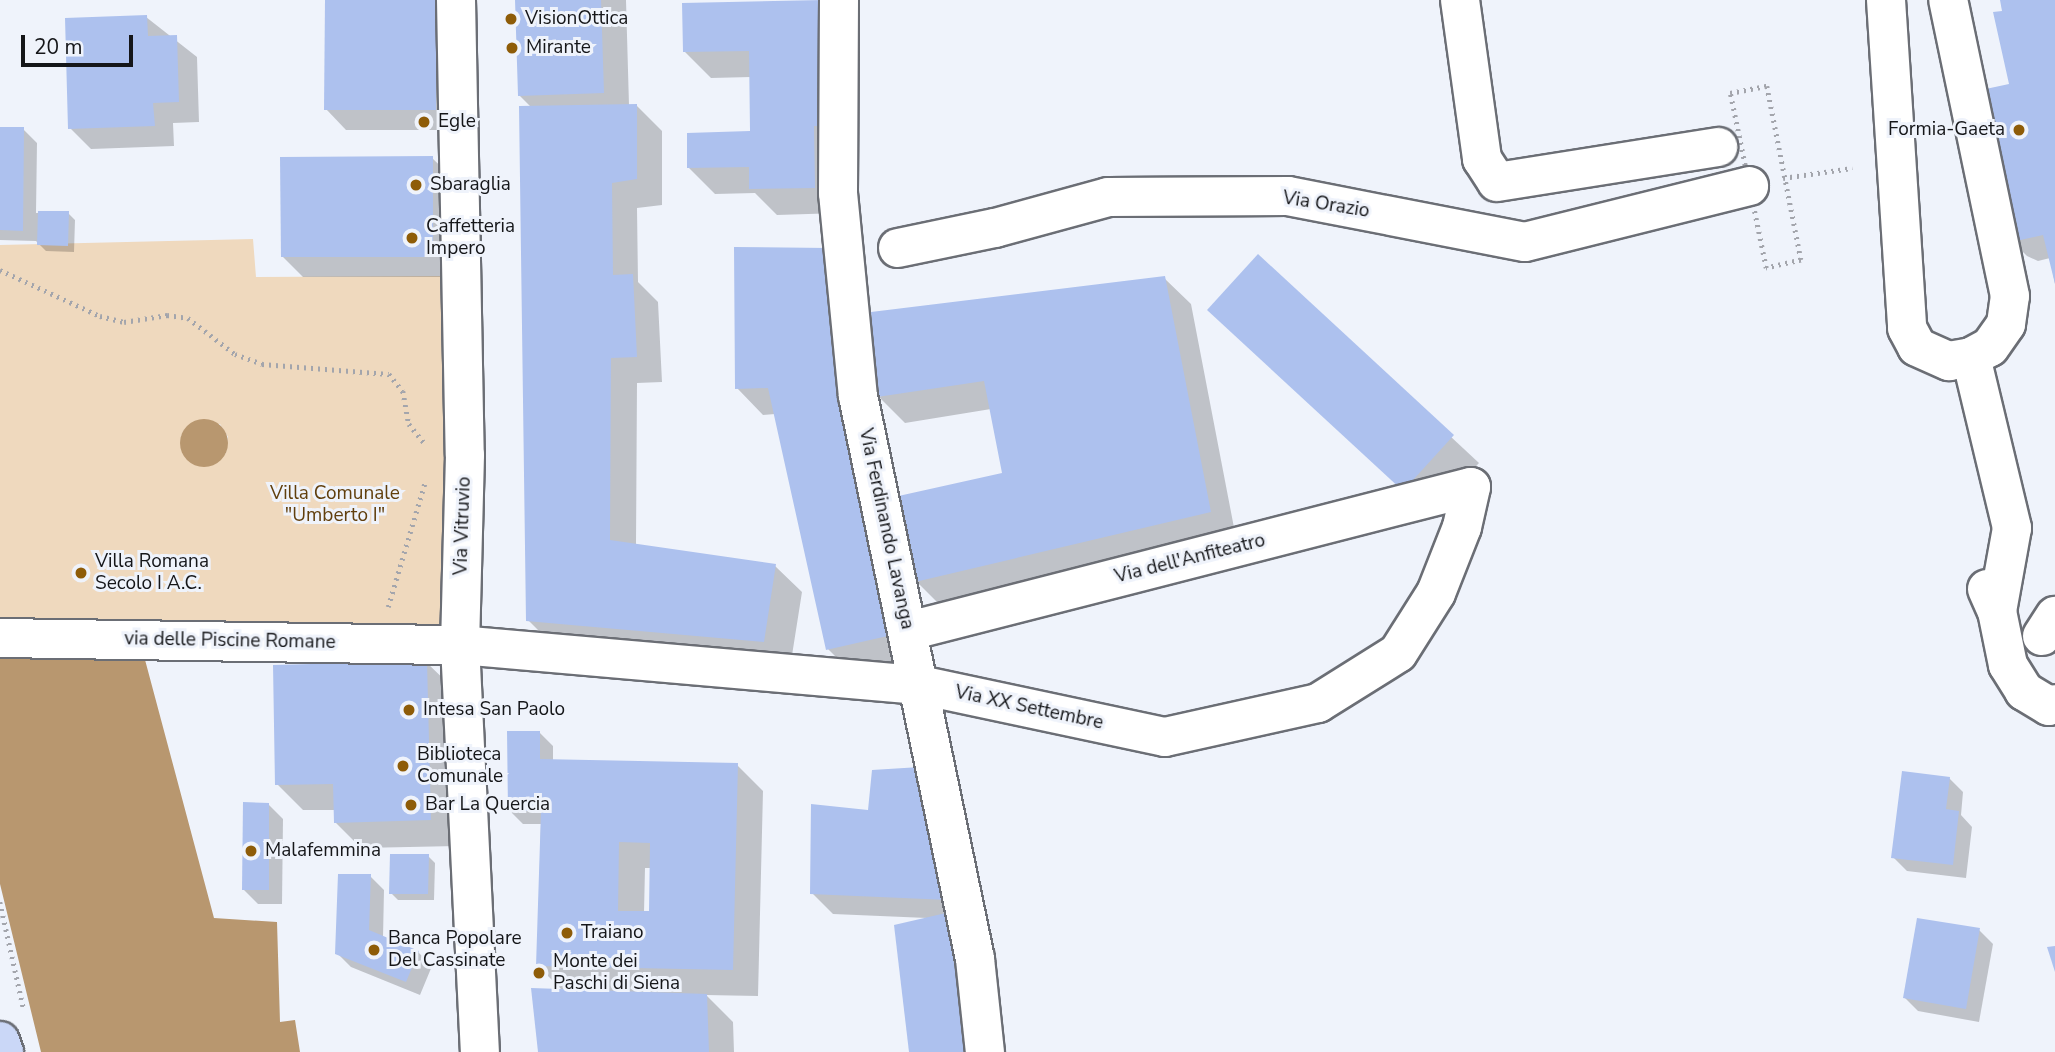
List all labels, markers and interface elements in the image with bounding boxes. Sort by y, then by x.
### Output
place label: VisionOttica [525,8,628,30]
marker: VisionOttica [503,11,519,27]
scale bar [24,21,136,65]
text: 20 m [34,33,83,61]
place label: Mirante [526,37,591,59]
marker: Mirante [504,40,520,56]
place label: Egle [438,111,476,133]
marker: Egle [416,114,432,130]
place label: Formia-Gaeta [1888,119,2005,141]
marker: Formia-Gaeta [2011,122,2027,138]
place label: Sbaraglia [430,174,511,196]
marker: Sbaraglia [408,177,424,193]
street label: Via Orazio [1281,187,1371,223]
place label: Caffetteria Impero [426,216,515,260]
marker: Caffetteria Impero [404,230,420,246]
street label: Via Ferdinando Lavanga [854,426,918,632]
street label: Via Vitruvio [450,476,476,576]
park label: Villa Comunale "Umberto I" [270,483,400,527]
street label: Via dell'Anfiteatro [1112,529,1268,589]
place label: Villa Romana Secolo I A.C. [95,551,209,595]
marker: Villa Romana Secolo I A.C. [73,565,89,581]
street label: via delle Piscine Romane [124,628,336,654]
street label: Via XX Settembre [953,681,1105,735]
place label: Intesa San Paolo [423,699,565,721]
marker: Intesa San Paolo [401,702,417,718]
place label: Biblioteca Comunale [417,744,503,788]
marker: Biblioteca Comunale [395,758,411,774]
place label: Bar La Quercia [425,794,550,816]
marker: Bar La Quercia [403,797,419,813]
place label: Malafemmina [265,840,381,862]
marker: Malafemmina [243,843,259,859]
place label: Traiano [581,922,644,944]
marker: Traiano [559,925,575,941]
place label: Banca Popolare Del Cassinate [388,928,522,972]
marker: Banca Popolare Del Cassinate [366,942,382,958]
place label: Monte dei Paschi di Siena [553,951,680,995]
marker: Monte dei Paschi di Siena [531,965,547,981]

